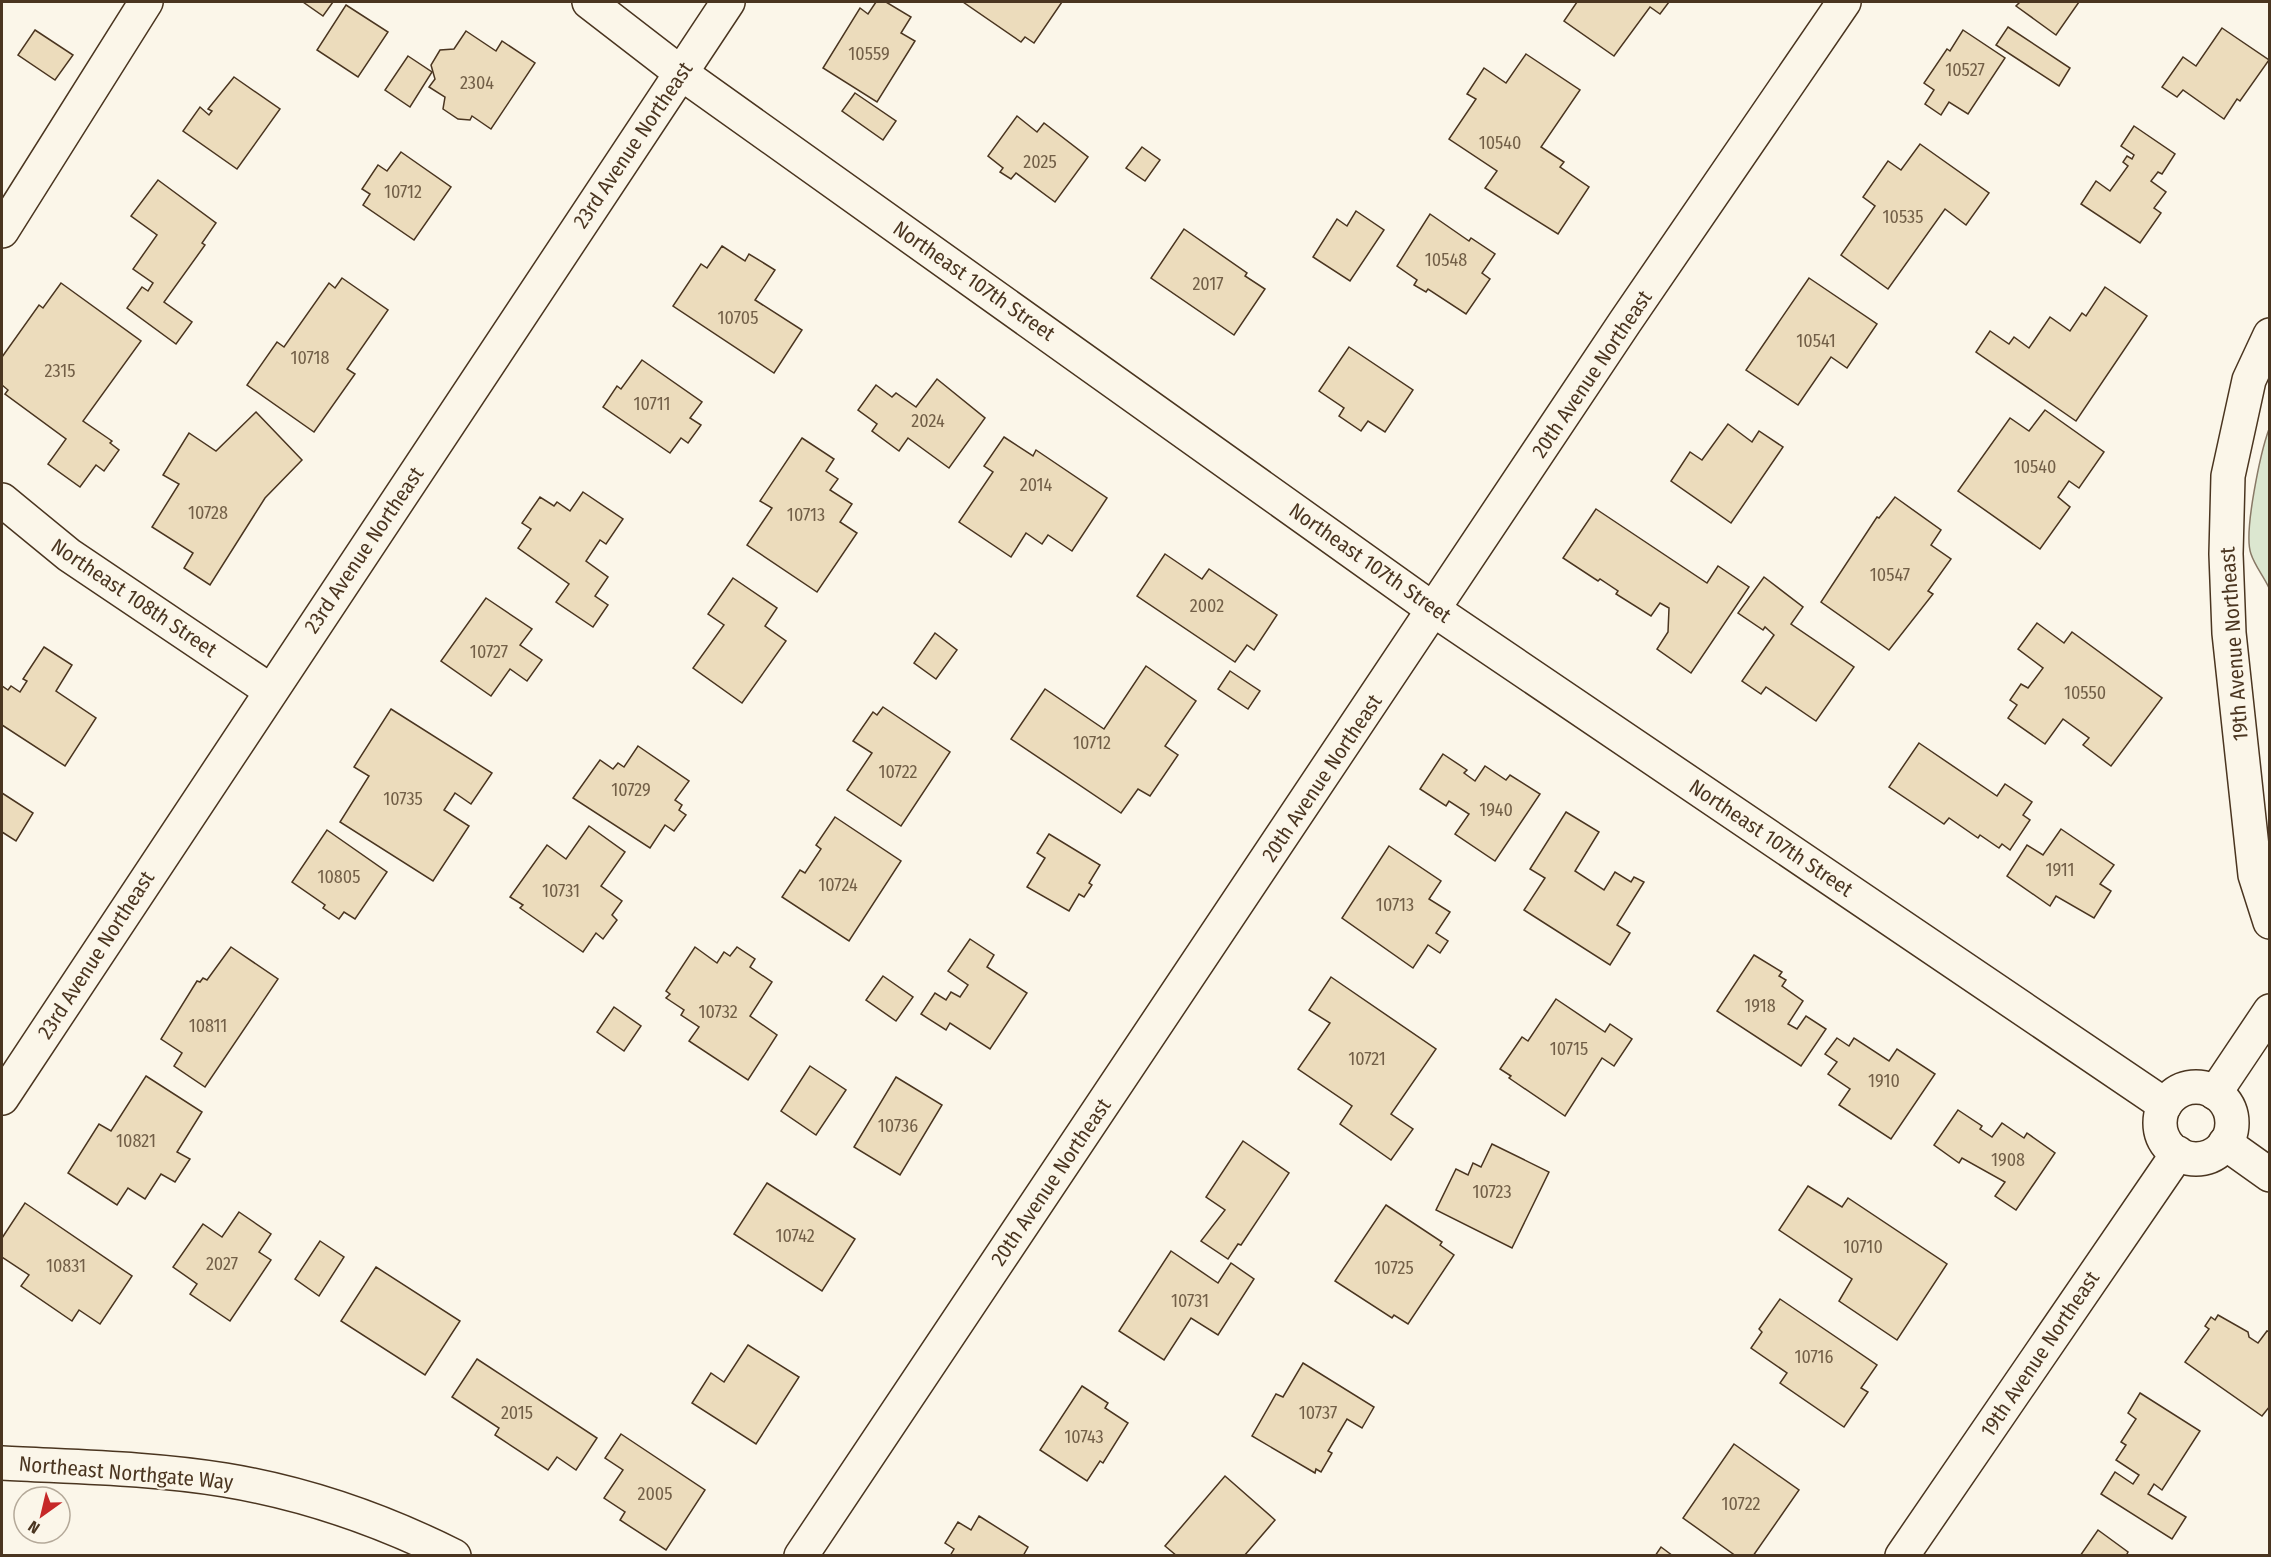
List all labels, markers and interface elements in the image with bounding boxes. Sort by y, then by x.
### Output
house number: 10559 [848,43,890,65]
street label: 23rd Avenue Northeast [568,57,698,233]
house number: 10527 [1945,59,1985,81]
house number: 2304 [460,72,494,94]
house number: 10540 [1479,132,1521,154]
house number: 2025 [1023,151,1057,173]
house number: 10712 [384,181,422,203]
house number: 10535 [1883,206,1923,228]
street label: Northeast 107th Street [888,215,1060,347]
house number: 10548 [1425,249,1467,271]
house number: 2017 [1192,273,1224,295]
street label: 20th Avenue Northeast [1526,285,1658,463]
house number: 10705 [718,307,758,329]
house number: 10541 [1796,330,1836,352]
house number: 10718 [290,347,330,369]
house number: 2315 [45,360,75,382]
house number: 10711 [634,393,670,415]
house number: 2024 [911,410,945,432]
house number: 10540 [2014,456,2056,478]
street label: 23rd Avenue Northeast [299,462,429,638]
house number: 2014 [1020,474,1053,496]
street label: Northeast 107th Street [1284,497,1456,629]
house number: 10728 [188,502,228,524]
house number: 10713 [787,504,825,526]
street label: Northeast 108th Street [46,533,222,663]
street label: 19th Avenue Northeast [2214,546,2254,742]
house number: 10547 [1870,564,1910,586]
house number: 2002 [1190,595,1224,617]
house number: 10727 [470,641,508,663]
house number: 10550 [2064,682,2106,704]
street label: 20th Avenue Northeast [1256,689,1388,867]
house number: 10712 [1073,732,1111,754]
house number: 10722 [878,761,918,783]
street label: Northeast 107th Street [1684,774,1858,903]
house number: 10729 [611,779,651,801]
house number: 10735 [383,788,423,810]
house number: 1940 [1479,799,1513,821]
house number: 1911 [2045,859,2075,881]
street label: 23rd Avenue Northeast [32,866,160,1044]
house number: 10805 [317,866,361,888]
house number: 10724 [818,874,858,896]
house number: 10731 [542,880,580,902]
house number: 10713 [1376,894,1414,916]
house number: 1918 [1744,995,1776,1017]
house number: 10732 [698,1001,738,1023]
house number: 10811 [189,1015,227,1037]
house number: 10715 [1550,1038,1588,1060]
house number: 10721 [1348,1048,1386,1070]
house number: 1910 [1868,1070,1900,1092]
street label: 20th Avenue Northeast [985,1093,1117,1271]
house number: 10736 [878,1115,918,1137]
house number: 10821 [116,1130,156,1152]
house number: 1908 [1991,1149,2025,1171]
house number: 10723 [1472,1181,1512,1203]
house number: 10742 [775,1225,815,1247]
house number: 10710 [1843,1236,1883,1258]
house number: 2027 [206,1253,238,1275]
house number: 10831 [46,1255,86,1277]
house number: 10725 [1374,1257,1414,1279]
street label: 19th Avenue Northeast [1975,1266,2105,1442]
house number: 10731 [1171,1290,1209,1312]
house number: 10716 [1794,1346,1834,1368]
house number: 2015 [501,1402,533,1424]
house number: 10737 [1299,1402,1337,1424]
house number: 10743 [1064,1426,1104,1448]
street label: Northeast Northgate Way [18,1451,235,1495]
house number: 2005 [638,1483,672,1505]
north arrow [12,1485,72,1545]
house number: 10722 [1721,1493,1761,1515]
text: N [25,1516,43,1538]

